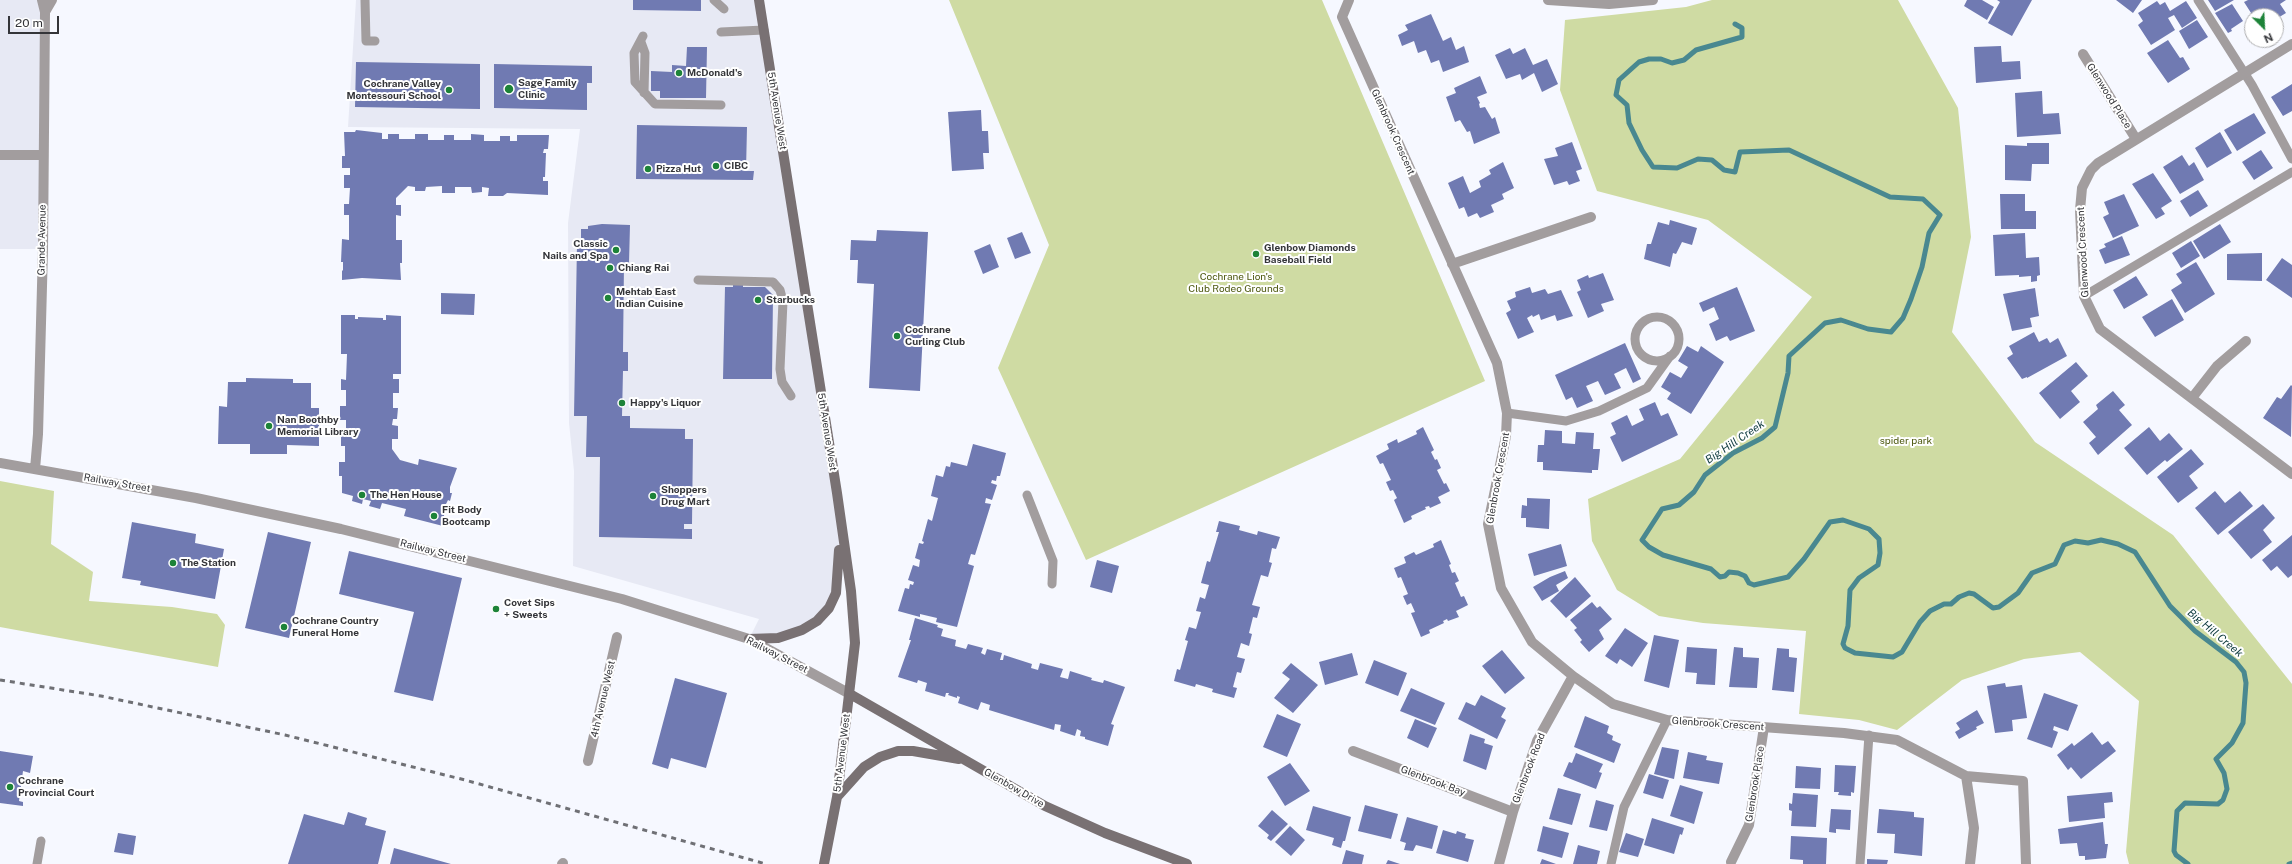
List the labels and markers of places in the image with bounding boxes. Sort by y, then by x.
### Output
place label: McDonald's [687,67,742,79]
marker: McDonald's [674,68,684,78]
place label: Sage Family Clinic [518,77,577,100]
place label: Cochrane Valley Montessouri School [346,78,441,102]
marker: Sage Family Clinic [503,83,515,95]
marker: Cochrane Valley Montessouri School [444,85,454,95]
place label: CIBC [724,160,748,172]
marker: CIBC [711,161,721,171]
place label: Pizza Hut [656,163,701,175]
marker: Pizza Hut [643,164,653,174]
place label: Classic Nails and Spa [543,238,608,262]
place label: Glenbow Diamonds Baseball Field [1264,242,1356,266]
marker: Classic Nails and Spa [611,245,621,255]
marker: Glenbow Diamonds Baseball Field [1251,249,1261,259]
place label: Chiang Rai [618,262,669,274]
marker: Chiang Rai [605,263,615,273]
place label: Mehtab East Indian Cuisine [616,286,683,310]
marker: Mehtab East Indian Cuisine [603,293,613,303]
place label: Starbucks [766,294,815,306]
marker: Starbucks [753,295,763,305]
place label: Cochrane Curling Club [905,324,965,348]
marker: Cochrane Curling Club [892,331,902,341]
place label: Happy's Liquor [630,397,701,409]
marker: Happy's Liquor [617,398,627,408]
place label: Nan Boothby Memorial Library [277,414,359,438]
marker: Nan Boothby Memorial Library [264,421,274,431]
place label: Shoppers Drug Mart [661,484,710,508]
place label: The Hen House [370,489,442,501]
marker: The Hen House [357,490,367,500]
marker: Shoppers Drug Mart [648,491,658,501]
place label: Fit Body Bootcamp [442,504,490,528]
marker: Fit Body Bootcamp [429,511,439,521]
place label: The Station [181,557,236,569]
marker: The Station [168,558,178,568]
place label: Covet Sips + Sweets [504,597,555,620]
marker: Covet Sips + Sweets [491,604,501,614]
place label: Cochrane Country Funeral Home [292,615,379,638]
marker: Cochrane Country Funeral Home [279,622,289,632]
place label: Cochrane Provincial Court [18,775,95,798]
marker: Cochrane Provincial Court [5,782,15,792]

